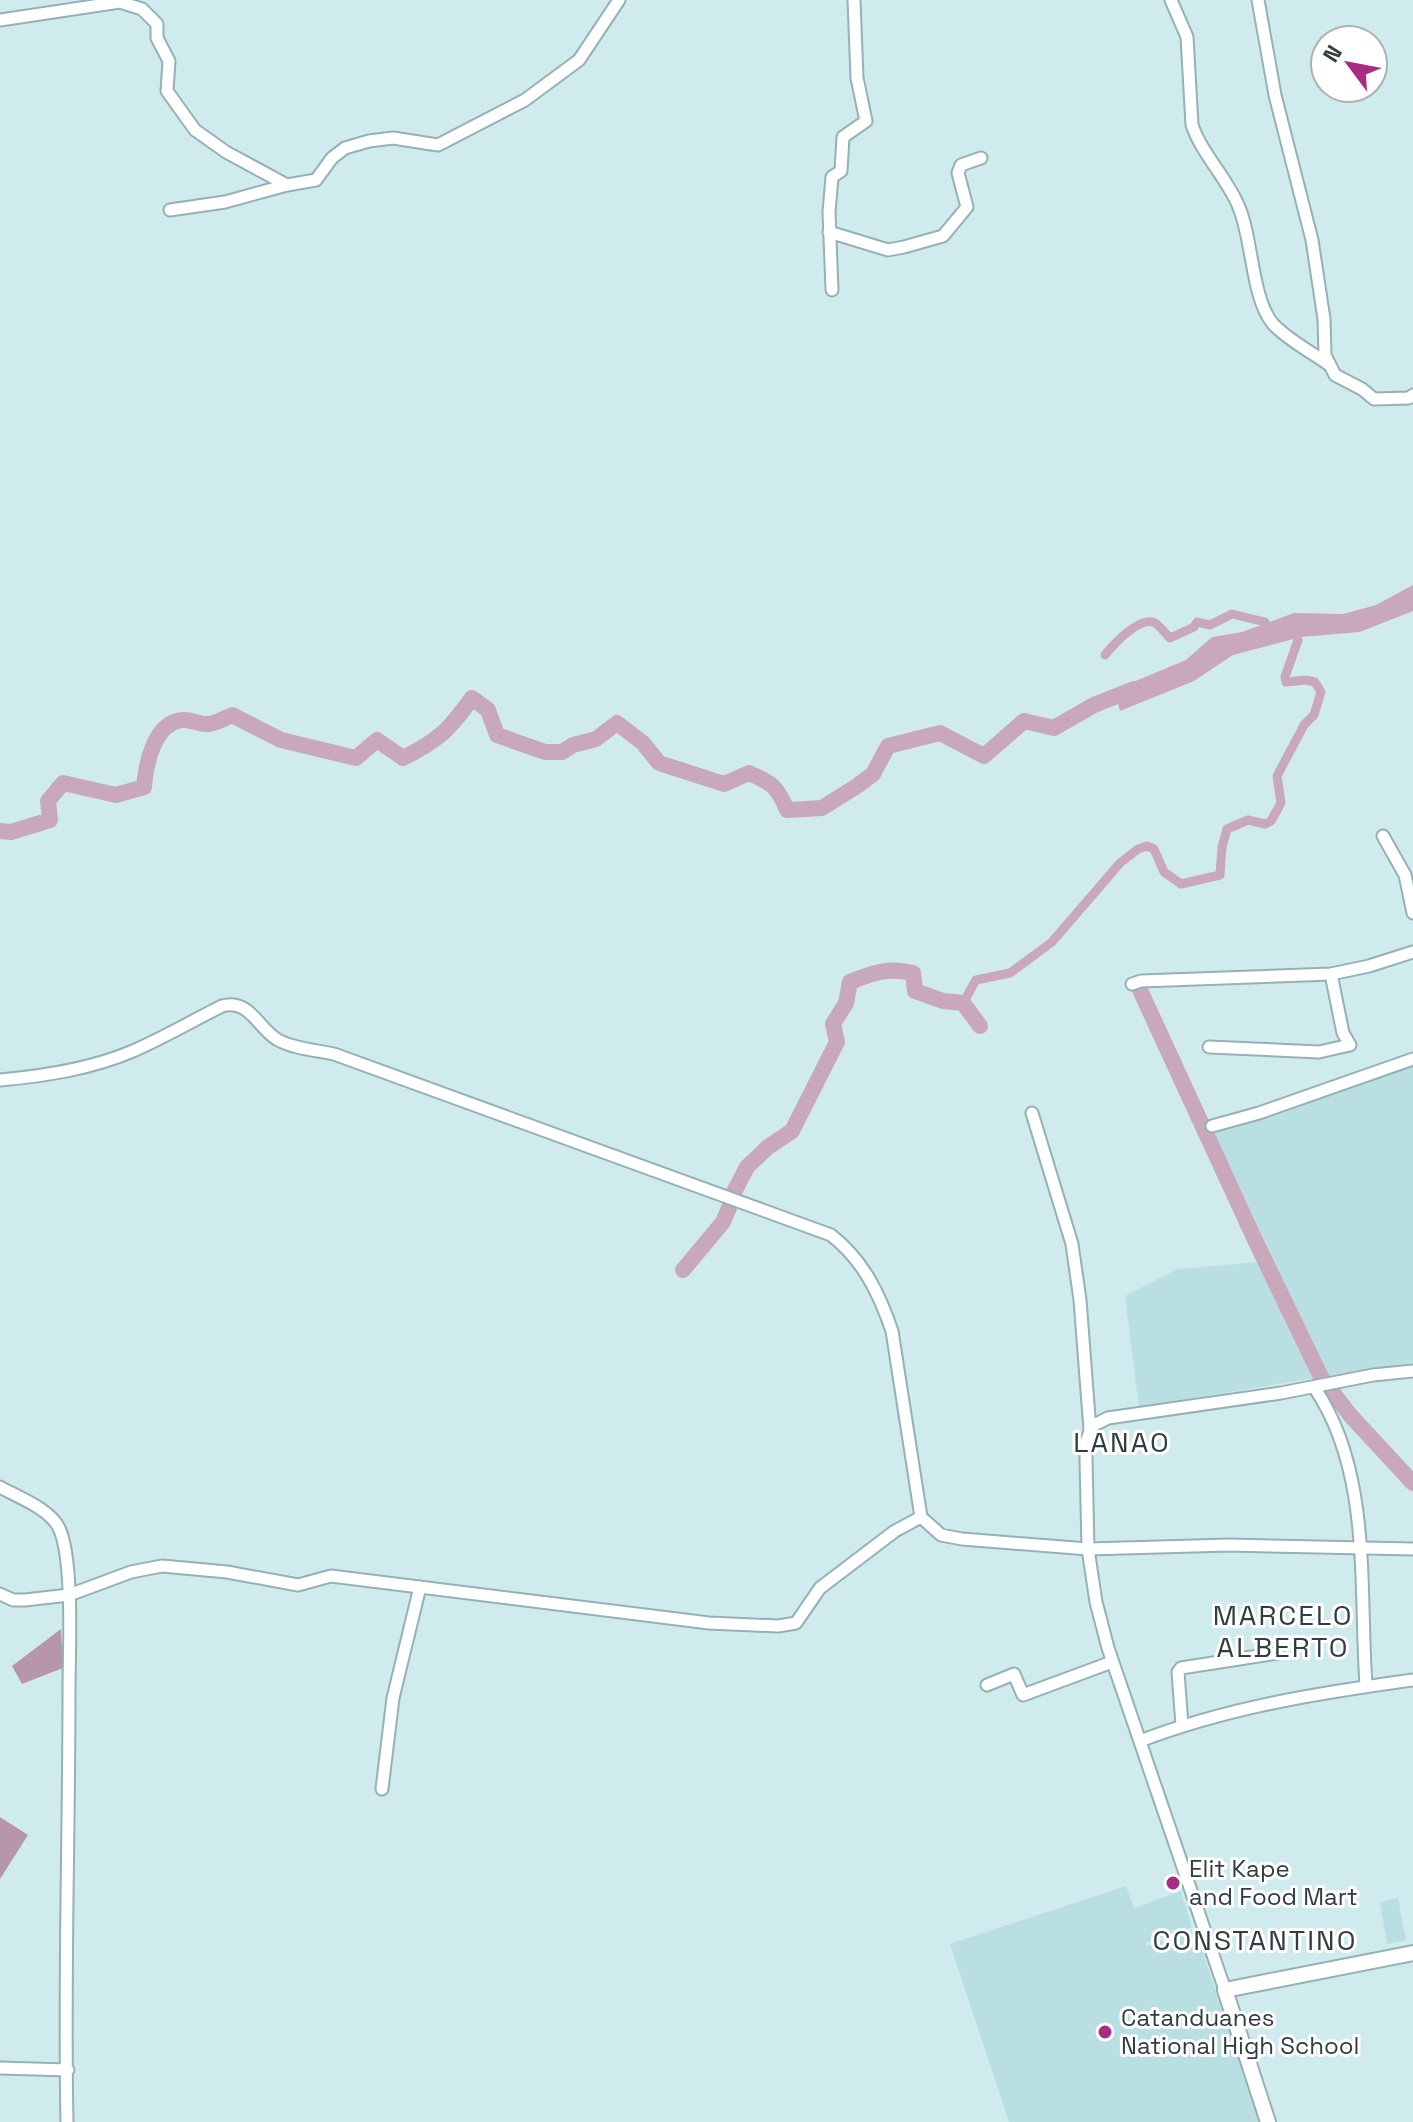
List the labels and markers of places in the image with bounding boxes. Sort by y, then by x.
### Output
place label: Elit Kape and Food Mart [1189,1853,1358,1912]
marker: Elit Kape and Food Mart [1164,1874,1182,1892]
place label: Catanduanes National High School [1121,2002,1360,2061]
marker: Catanduanes National High School [1096,2023,1114,2041]

